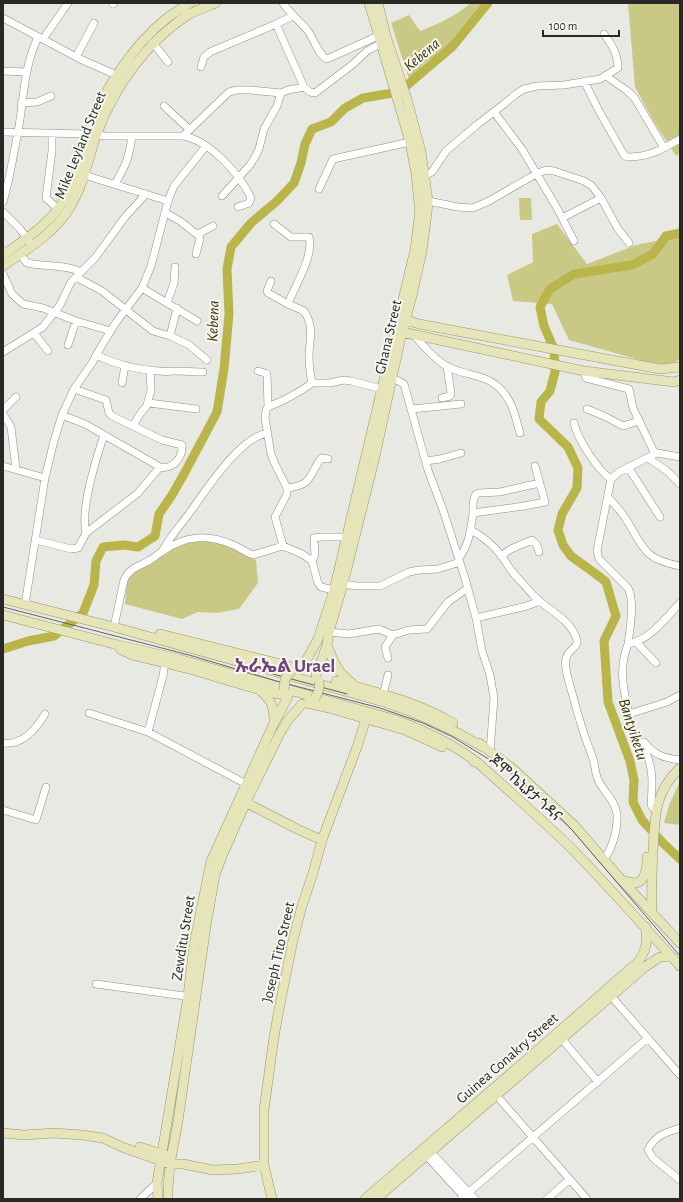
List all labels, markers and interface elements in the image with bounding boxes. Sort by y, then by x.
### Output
scale bar [543,12,619,38]
text: 100 m [549,20,577,32]
water label: Kebena [401,35,443,74]
street label: Mike Leyland Street [52,89,109,201]
street label: Ghana Street [373,298,404,376]
water label: Kebena [204,300,222,342]
district label: ኡራኤል Urael [235,657,335,676]
water label: Bantyiketu [616,696,651,762]
street label: ጆሞ ኬኒያታ ጎዳና [487,752,565,825]
street label: Zewditu Street [169,894,198,982]
street label: Joseph Tito Street [260,900,297,1004]
street label: Guinea Conakry Street [454,1010,561,1107]

